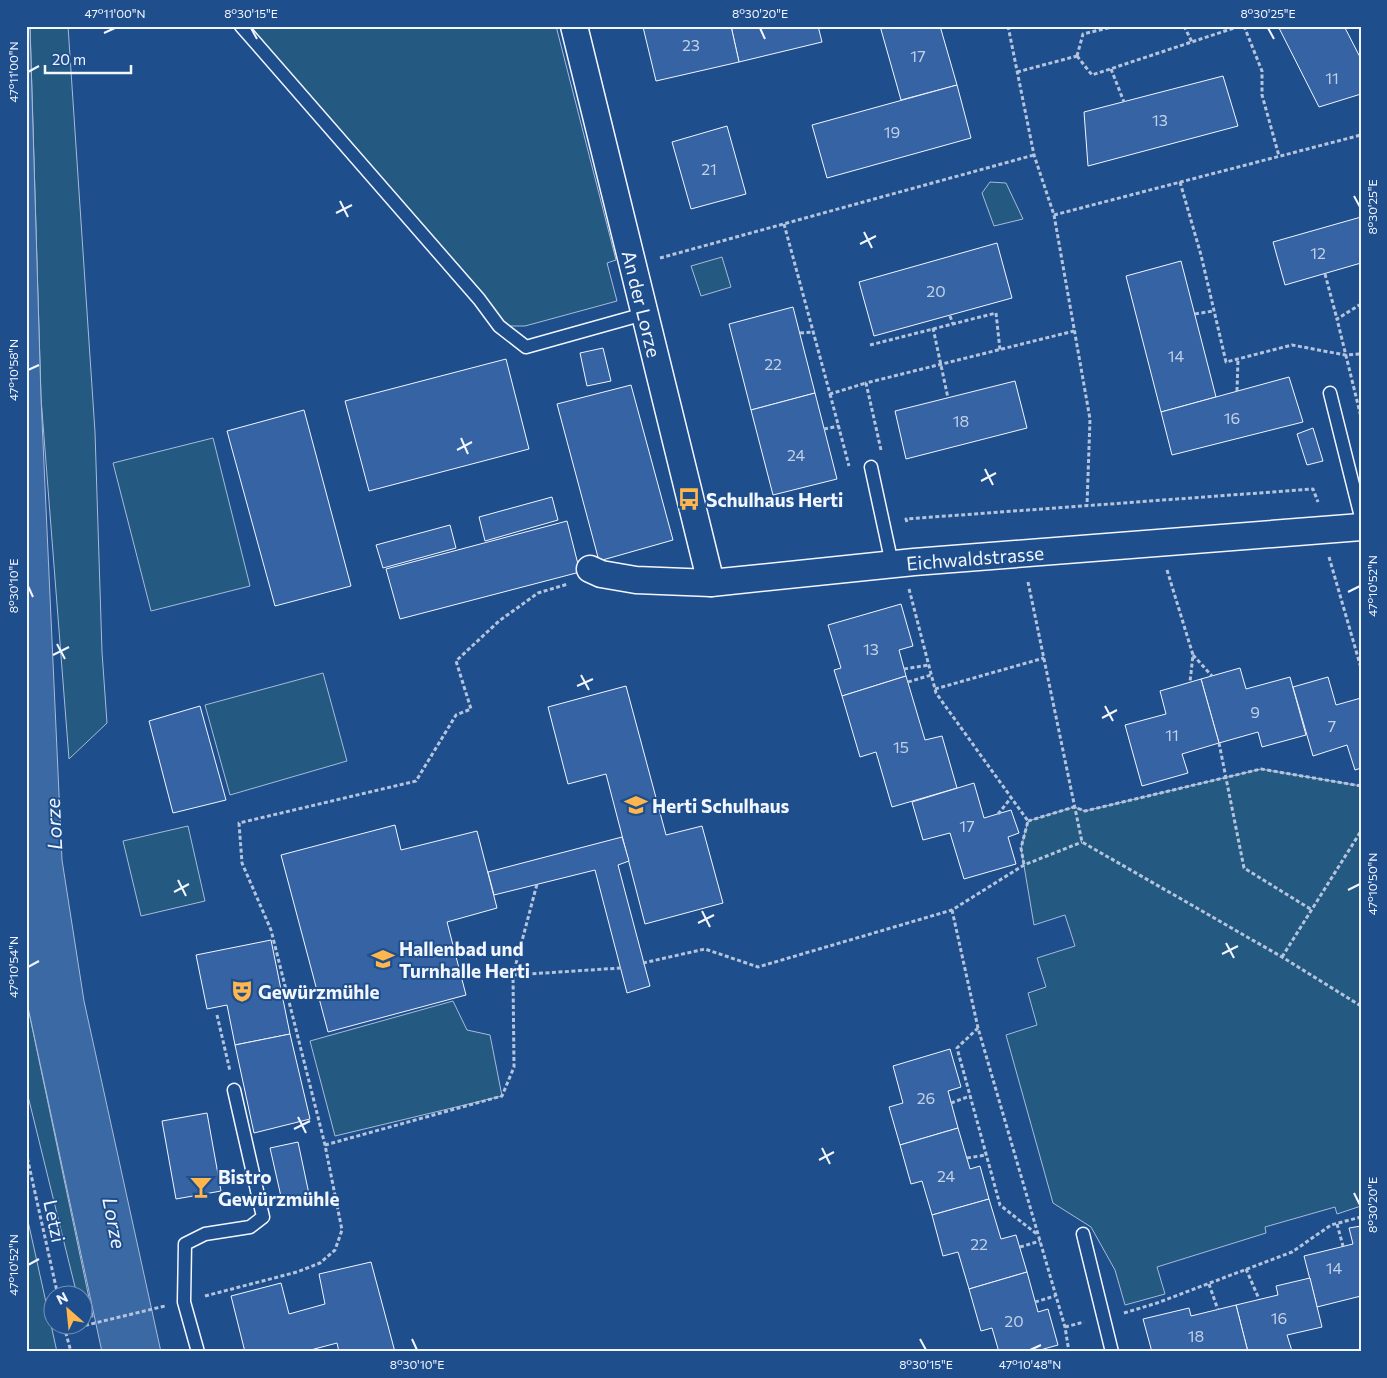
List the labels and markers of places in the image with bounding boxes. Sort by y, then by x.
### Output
bus stop icon: Schulhaus Herti [676,486,702,512]
place label: Schulhaus Herti [706,488,843,511]
school or university icon: Herti Schulhaus [623,792,649,818]
place label: Herti Schulhaus [652,794,790,817]
place label: Hallenbad und Turnhalle Herti [399,937,530,982]
school or university icon: Hallenbad und Turnhalle Herti [370,946,396,972]
theatre icon: Gewürzmühle [229,978,255,1004]
place label: Gewürzmühle [258,980,379,1003]
place label: Bistro Gewürzmühle [218,1165,339,1210]
bar icon: Bistro Gewürzmühle [188,1174,214,1200]

